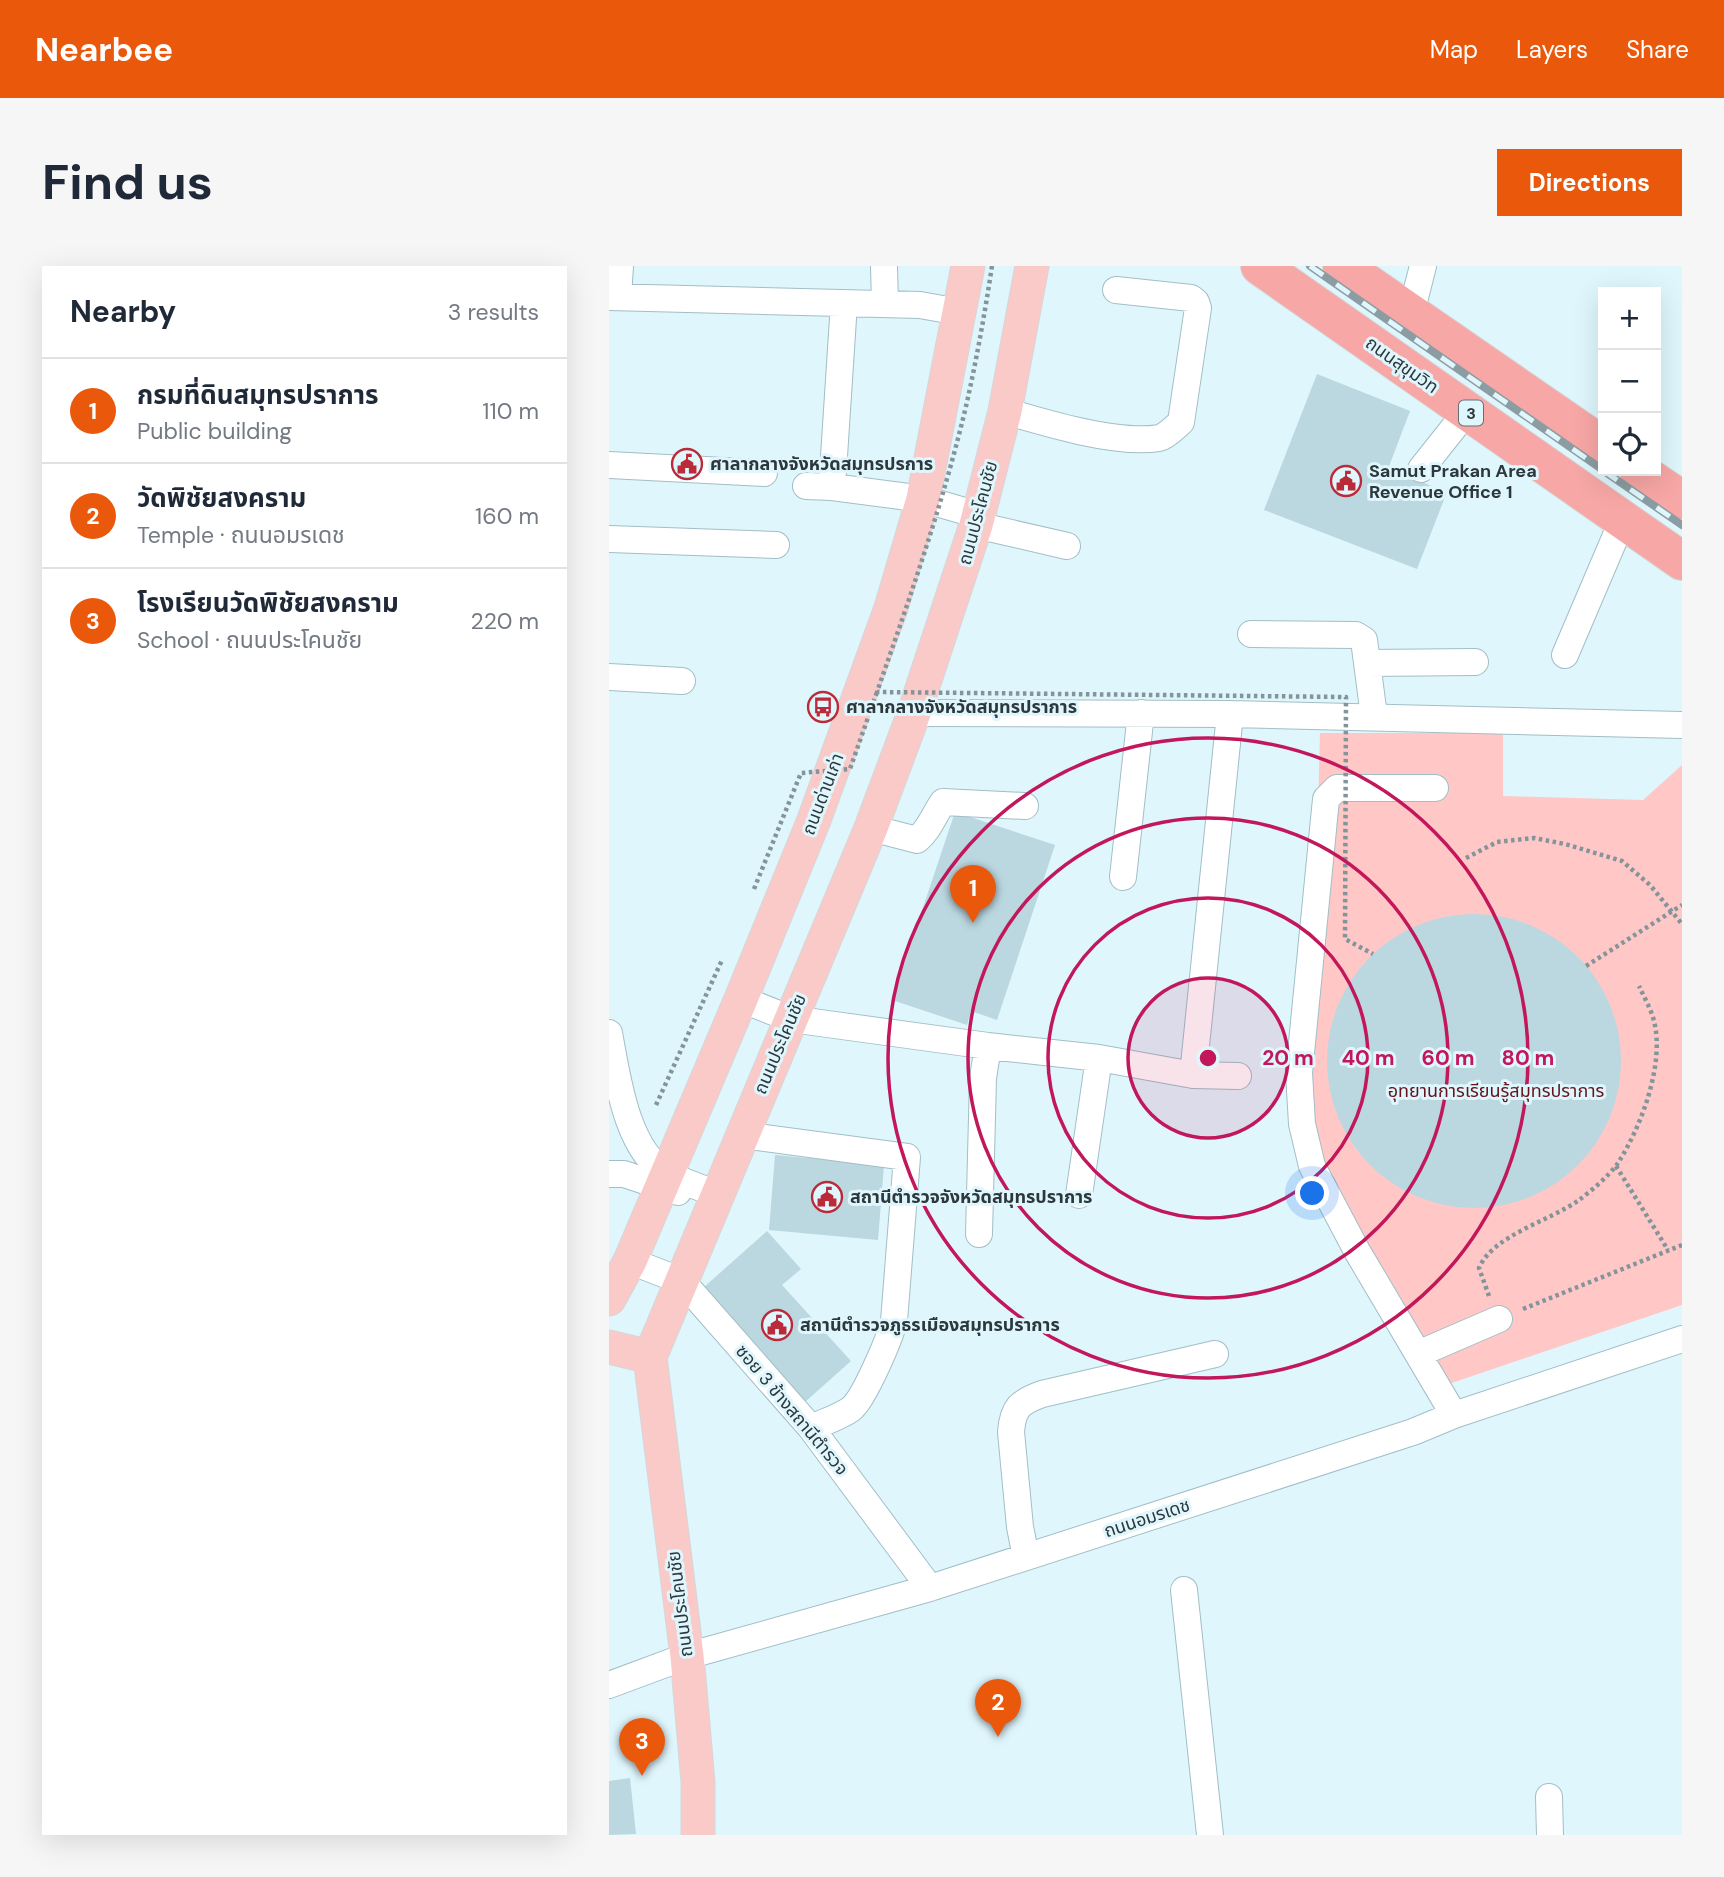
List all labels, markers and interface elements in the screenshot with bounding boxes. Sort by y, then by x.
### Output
text: Nearbee [35,28,173,71]
text: Map [1430,34,1478,65]
text: Layers [1516,34,1588,65]
text: Share [1626,34,1689,65]
button: Directions [1497,149,1682,216]
text: Find us [42,150,213,214]
map controls [1598,287,1661,476]
button: + [1598,287,1661,350]
text: Nearby [70,292,176,331]
text: 3 results [448,297,539,327]
street label: ถนนสุขุมวิท [1361,331,1443,399]
button: − [1598,350,1661,413]
text: กรมที่ดินสมุทรปราการ [137,378,378,412]
text: 1 [89,396,97,426]
text: 110 m [482,396,539,426]
road number: 3 [1459,400,1483,426]
button: locate [1598,413,1661,476]
text: Public building [137,416,292,446]
public building icon: ศาลากลางจังหวัดสมุทรปรการ [670,447,704,481]
place label: ศาลากลางจังหวัดสมุทรปรการ [710,452,933,476]
street label: ถนนประโคนชัย [953,458,1003,568]
place label: Samut Prakan Area Revenue Office 1 [1369,459,1537,504]
public building icon: Samut Prakan Area Revenue Office 1 [1329,464,1363,498]
text: วัดพิชัยสงคราม [137,481,306,515]
text: 2 [86,501,100,531]
text: 160 m [475,501,539,531]
text: Temple · ถนนอมรเดช [137,520,345,550]
text: โรงเรียนวัดพิชัยสงคราม [137,586,399,620]
text: 3 [86,606,100,636]
text: 220 m [470,606,539,636]
text: School · ถนนประโคนชัย [137,625,362,655]
bus stop icon: ศาลากลางจังหวัดสมุทรปราการ [806,690,840,724]
place label: ศาลากลางจังหวัดสมุทรปราการ [846,695,1077,719]
street label: ถนนด่านเก่า [796,750,850,838]
pin: 1 [950,865,996,923]
street label: ถนนประโคนชัย [748,990,812,1098]
text: 20 m [1262,1044,1314,1072]
text: 40 m [1341,1044,1395,1072]
text: 60 m [1422,1044,1474,1072]
text: 80 m [1502,1044,1554,1072]
centre of rings [1196,1046,1220,1070]
park label: อุทยานการเรียนรู้สมุทรปราการ [1388,1079,1605,1103]
your location [1295,1176,1329,1210]
public building icon: สถานีตำรวจจังหวัดสมุทรปราการ [810,1180,844,1214]
place label: สถานีตำรวจจังหวัดสมุทรปราการ [850,1185,1092,1209]
public building icon: สถานีตำรวจภูธรเมืองสมุทรปราการ [760,1308,794,1342]
place label: สถานีตำรวจภูธรเมืองสมุทรปราการ [800,1313,1060,1337]
street label: ซอย 3 ข้างสถานีตำรวจ [730,1340,854,1480]
street label: ถนนอมรเดช [1101,1493,1193,1543]
street label: ถนนประโคนชัย [662,1550,698,1658]
pin: 2 [975,1679,1021,1737]
pin: 3 [619,1718,665,1776]

